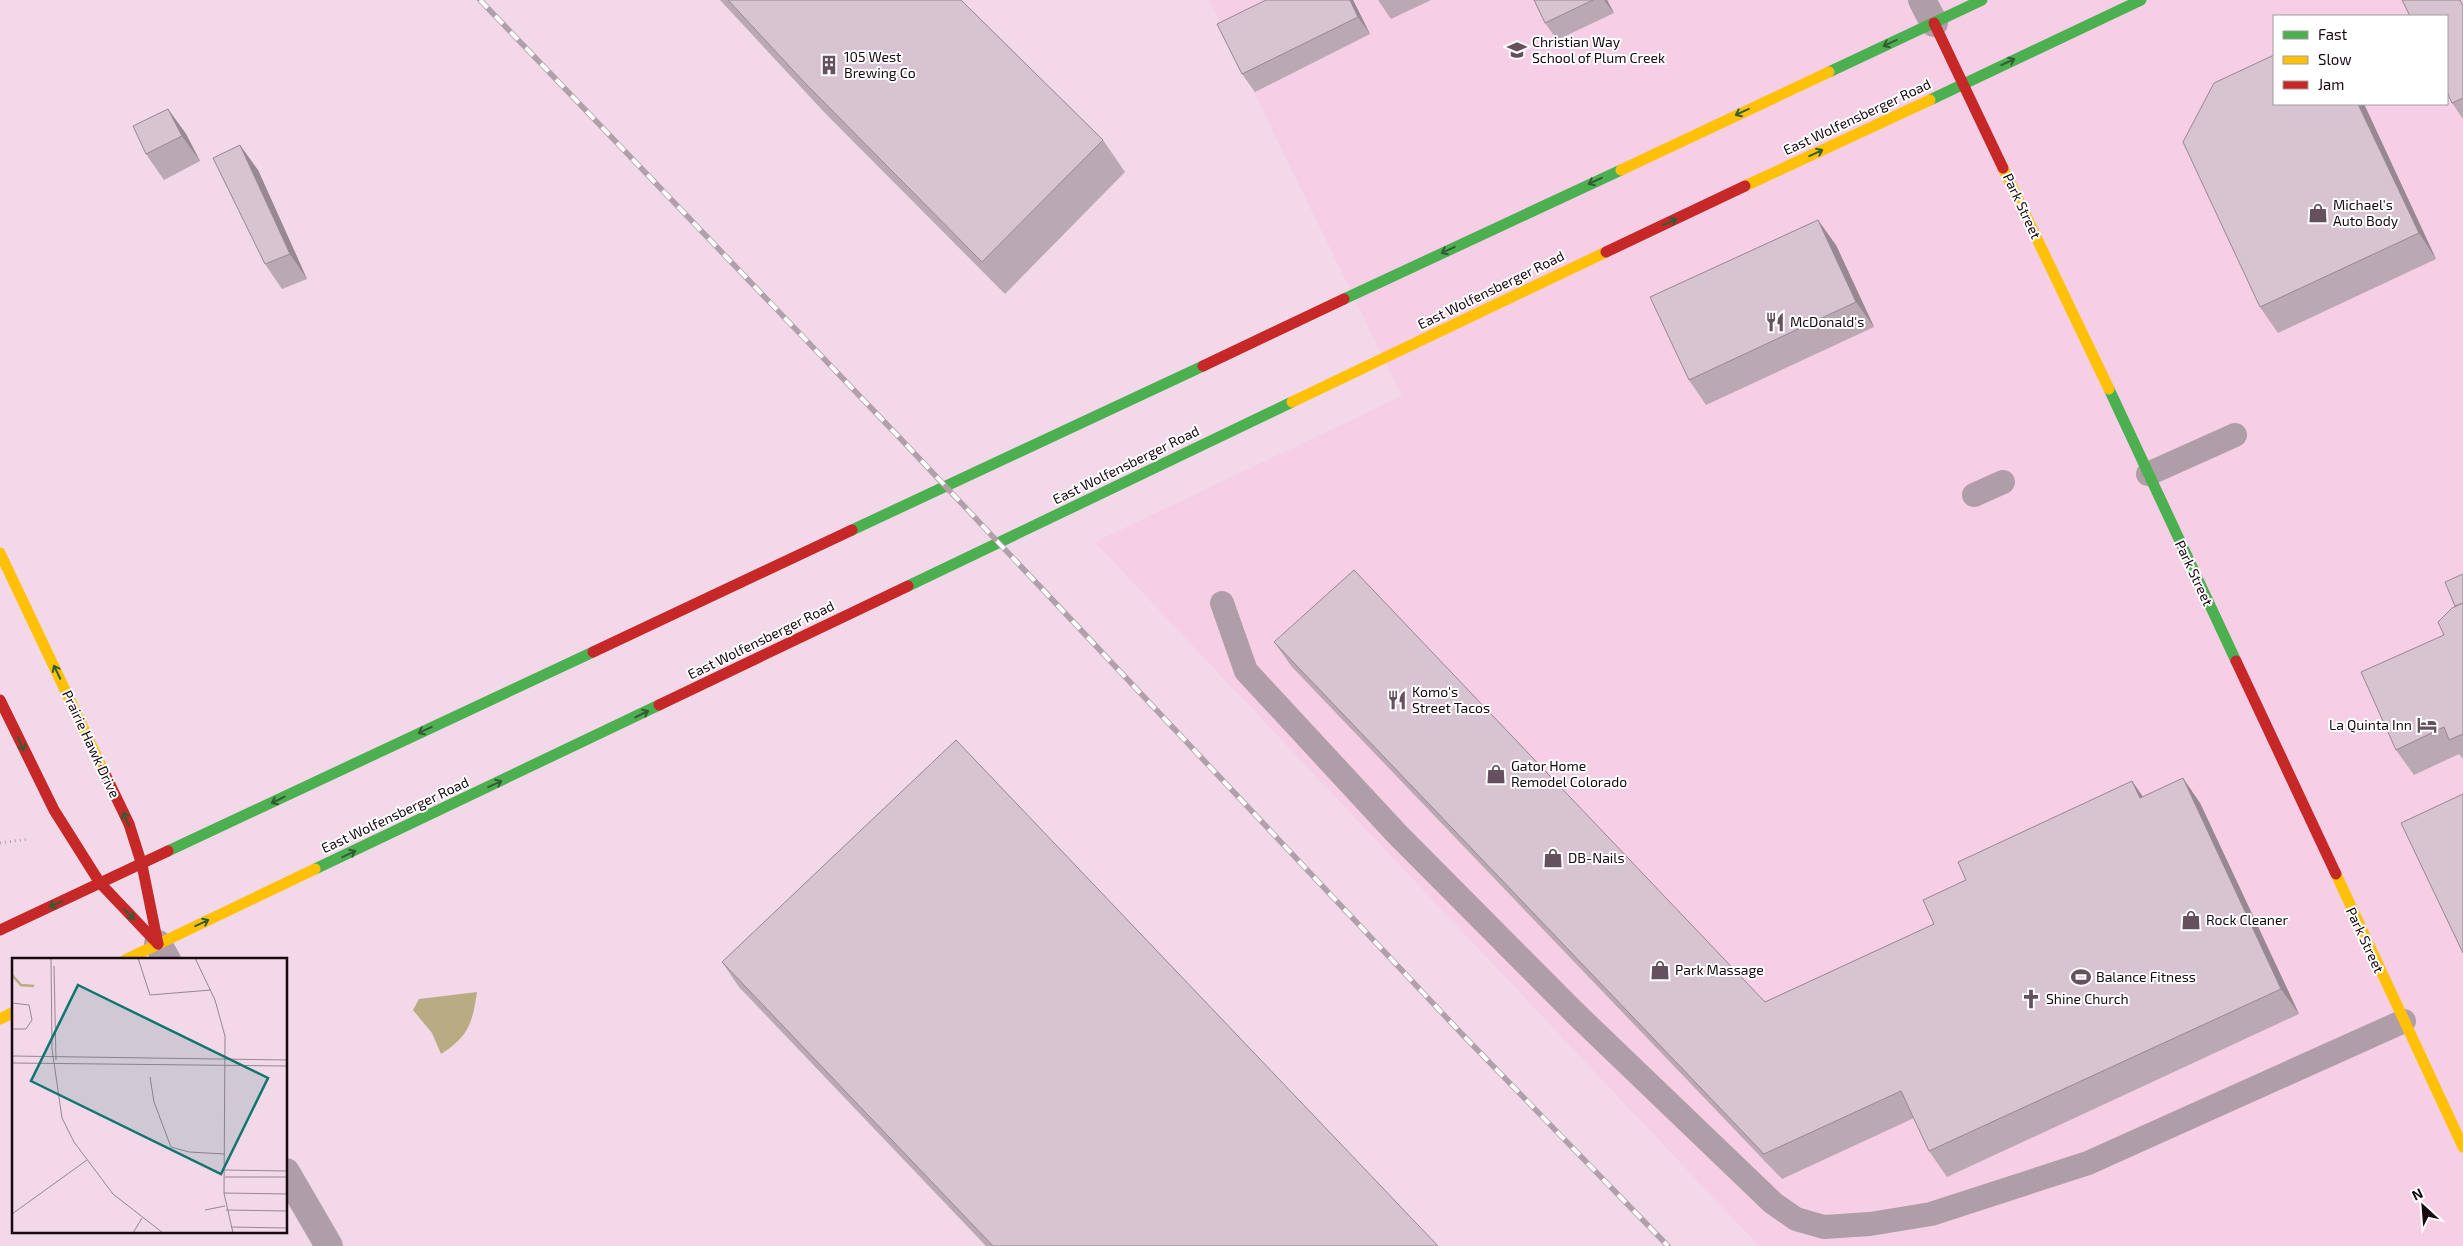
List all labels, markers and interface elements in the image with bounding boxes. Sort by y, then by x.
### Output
legend [2273,15,2448,105]
text: Fast [2318,25,2348,43]
place label: Christian Way School of Plum Creek [1532,33,1665,66]
school or university icon: Christian Way School of Plum Creek [1506,39,1528,61]
one-way arrow [1883,39,1898,49]
place label: 105 West Brewing Co [844,48,916,81]
text: Slow [2318,50,2352,68]
building icon: 105 West Brewing Co [818,54,840,76]
one-way arrow [2001,57,2016,67]
street label: East Wolfensberger Road [1780,75,1933,158]
text: Jam [2318,75,2344,93]
one-way arrow [1735,108,1750,118]
one-way arrow [1809,147,1824,157]
street label: Park Street [2000,170,2045,241]
one-way arrow [1588,177,1603,186]
place label: Michael's Auto Body [2333,196,2399,229]
shop icon: Michael's Auto Body [2307,202,2329,224]
one-way arrow [1662,217,1677,227]
one-way arrow [1441,246,1456,255]
street label: East Wolfensberger Road [1415,247,1567,332]
restaurant icon: McDonald's [1764,311,1786,333]
place label: McDonald's [1790,313,1864,330]
street label: East Wolfensberger Road [1050,422,1202,507]
street label: Park Street [2172,537,2217,608]
street label: East Wolfensberger Road [685,597,837,682]
one-way arrow [52,665,61,680]
place label: Komo's Street Tacos [1412,683,1490,716]
street label: Prairie Hawk Drive [59,687,124,800]
restaurant icon: Komo's Street Tacos [1386,689,1408,711]
one-way arrow [634,708,649,718]
hotel icon: La Quinta Inn [2416,714,2438,736]
place label: La Quinta Inn [2329,716,2412,733]
one-way arrow [418,725,433,735]
one-way arrow [17,736,27,751]
place label: Gator Home Remodel Colorado [1511,757,1627,790]
shop icon: Gator Home Remodel Colorado [1485,763,1507,785]
street label: East Wolfensberger Road [318,773,471,856]
one-way arrow [487,778,502,788]
one-way arrow [271,795,286,805]
one-way arrow [121,812,131,827]
shop icon: DB-Nails [1542,847,1564,869]
one-way arrow [341,848,356,858]
place label: DB-Nails [1568,849,1625,866]
one-way arrow [49,900,64,909]
street label: Park Street [2343,904,2388,975]
one-way arrow [123,907,135,920]
shop icon: Rock Cleaner [2180,909,2202,931]
place label: Rock Cleaner [2206,911,2288,928]
one-way arrow [194,918,209,928]
inset map [12,958,288,1234]
shop icon: Park Massage [1649,959,1671,981]
place label: Park Massage [1675,961,1764,978]
sports icon: Balance Fitness [2070,966,2092,988]
place label: Balance Fitness [2096,968,2196,985]
church icon: Shine Church [2020,988,2042,1010]
place label: Shine Church [2046,990,2129,1007]
north arrow [2398,1181,2448,1231]
text: N [2409,1184,2425,1204]

